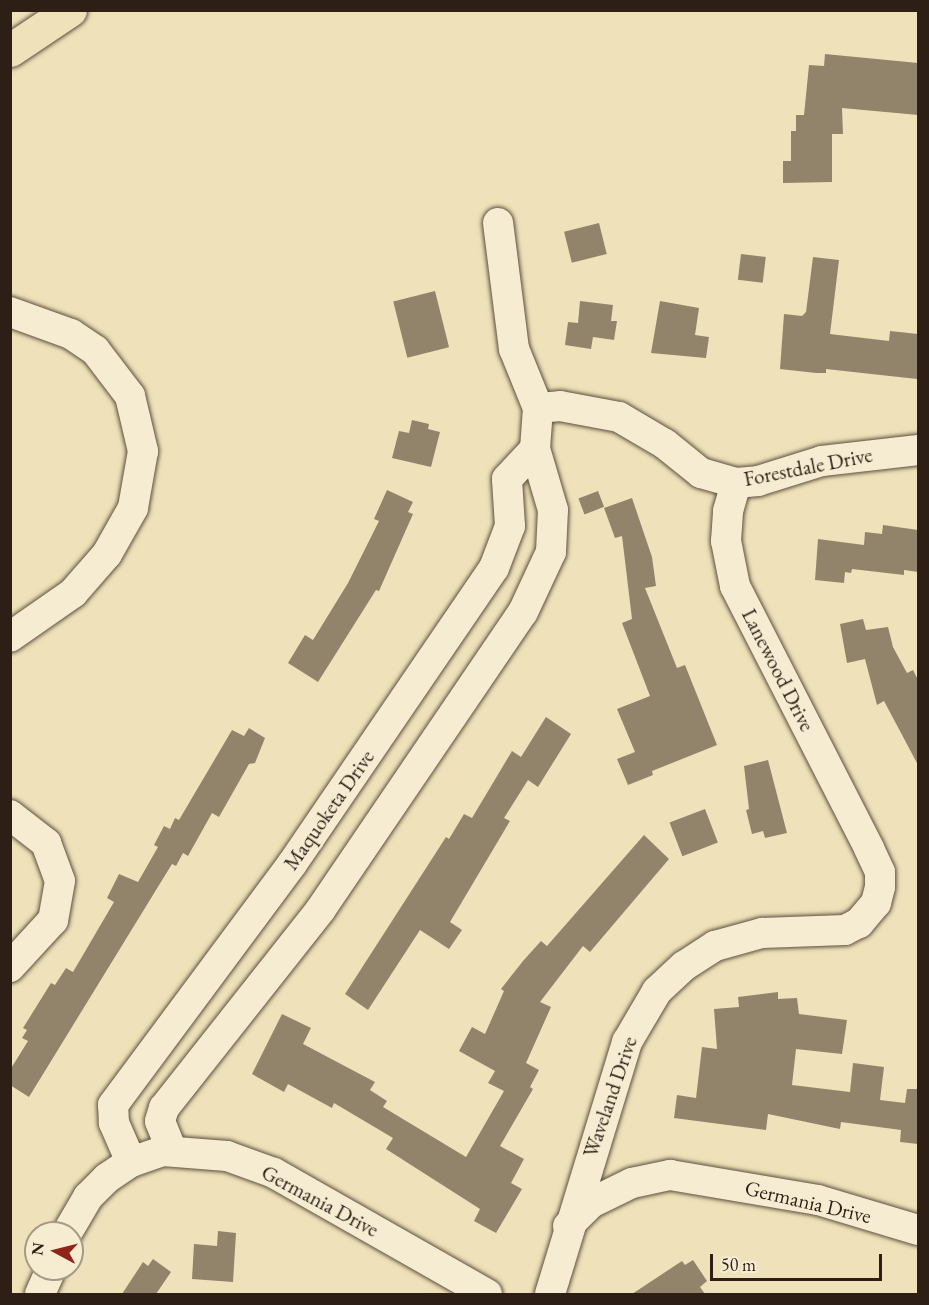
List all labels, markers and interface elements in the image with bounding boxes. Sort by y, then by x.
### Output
street label: Forestdale Drive [742,442,874,492]
street label: Lanewood Drive [736,604,820,736]
street label: Maquoketa Drive [278,745,380,875]
street label: Waveland Drive [578,1033,642,1161]
street label: Germania Drive [257,1160,383,1242]
street label: Germania Drive [742,1175,874,1229]
north arrow [24,1221,84,1281]
text: N [26,1241,49,1257]
scale bar [713,1242,886,1280]
text: 50 m [721,1253,756,1276]

